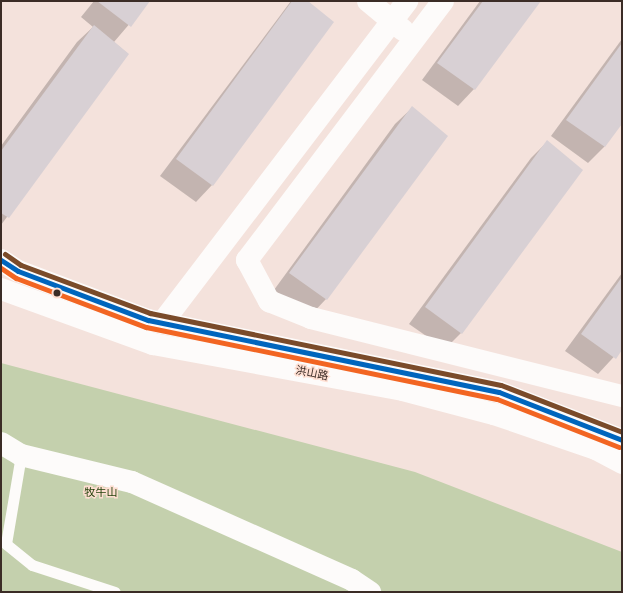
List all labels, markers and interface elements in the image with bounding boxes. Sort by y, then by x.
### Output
unlabelled marker [52,288,62,298]
street label: 洪山路 [295,363,329,383]
park label: 牧牛山 [85,485,117,499]

